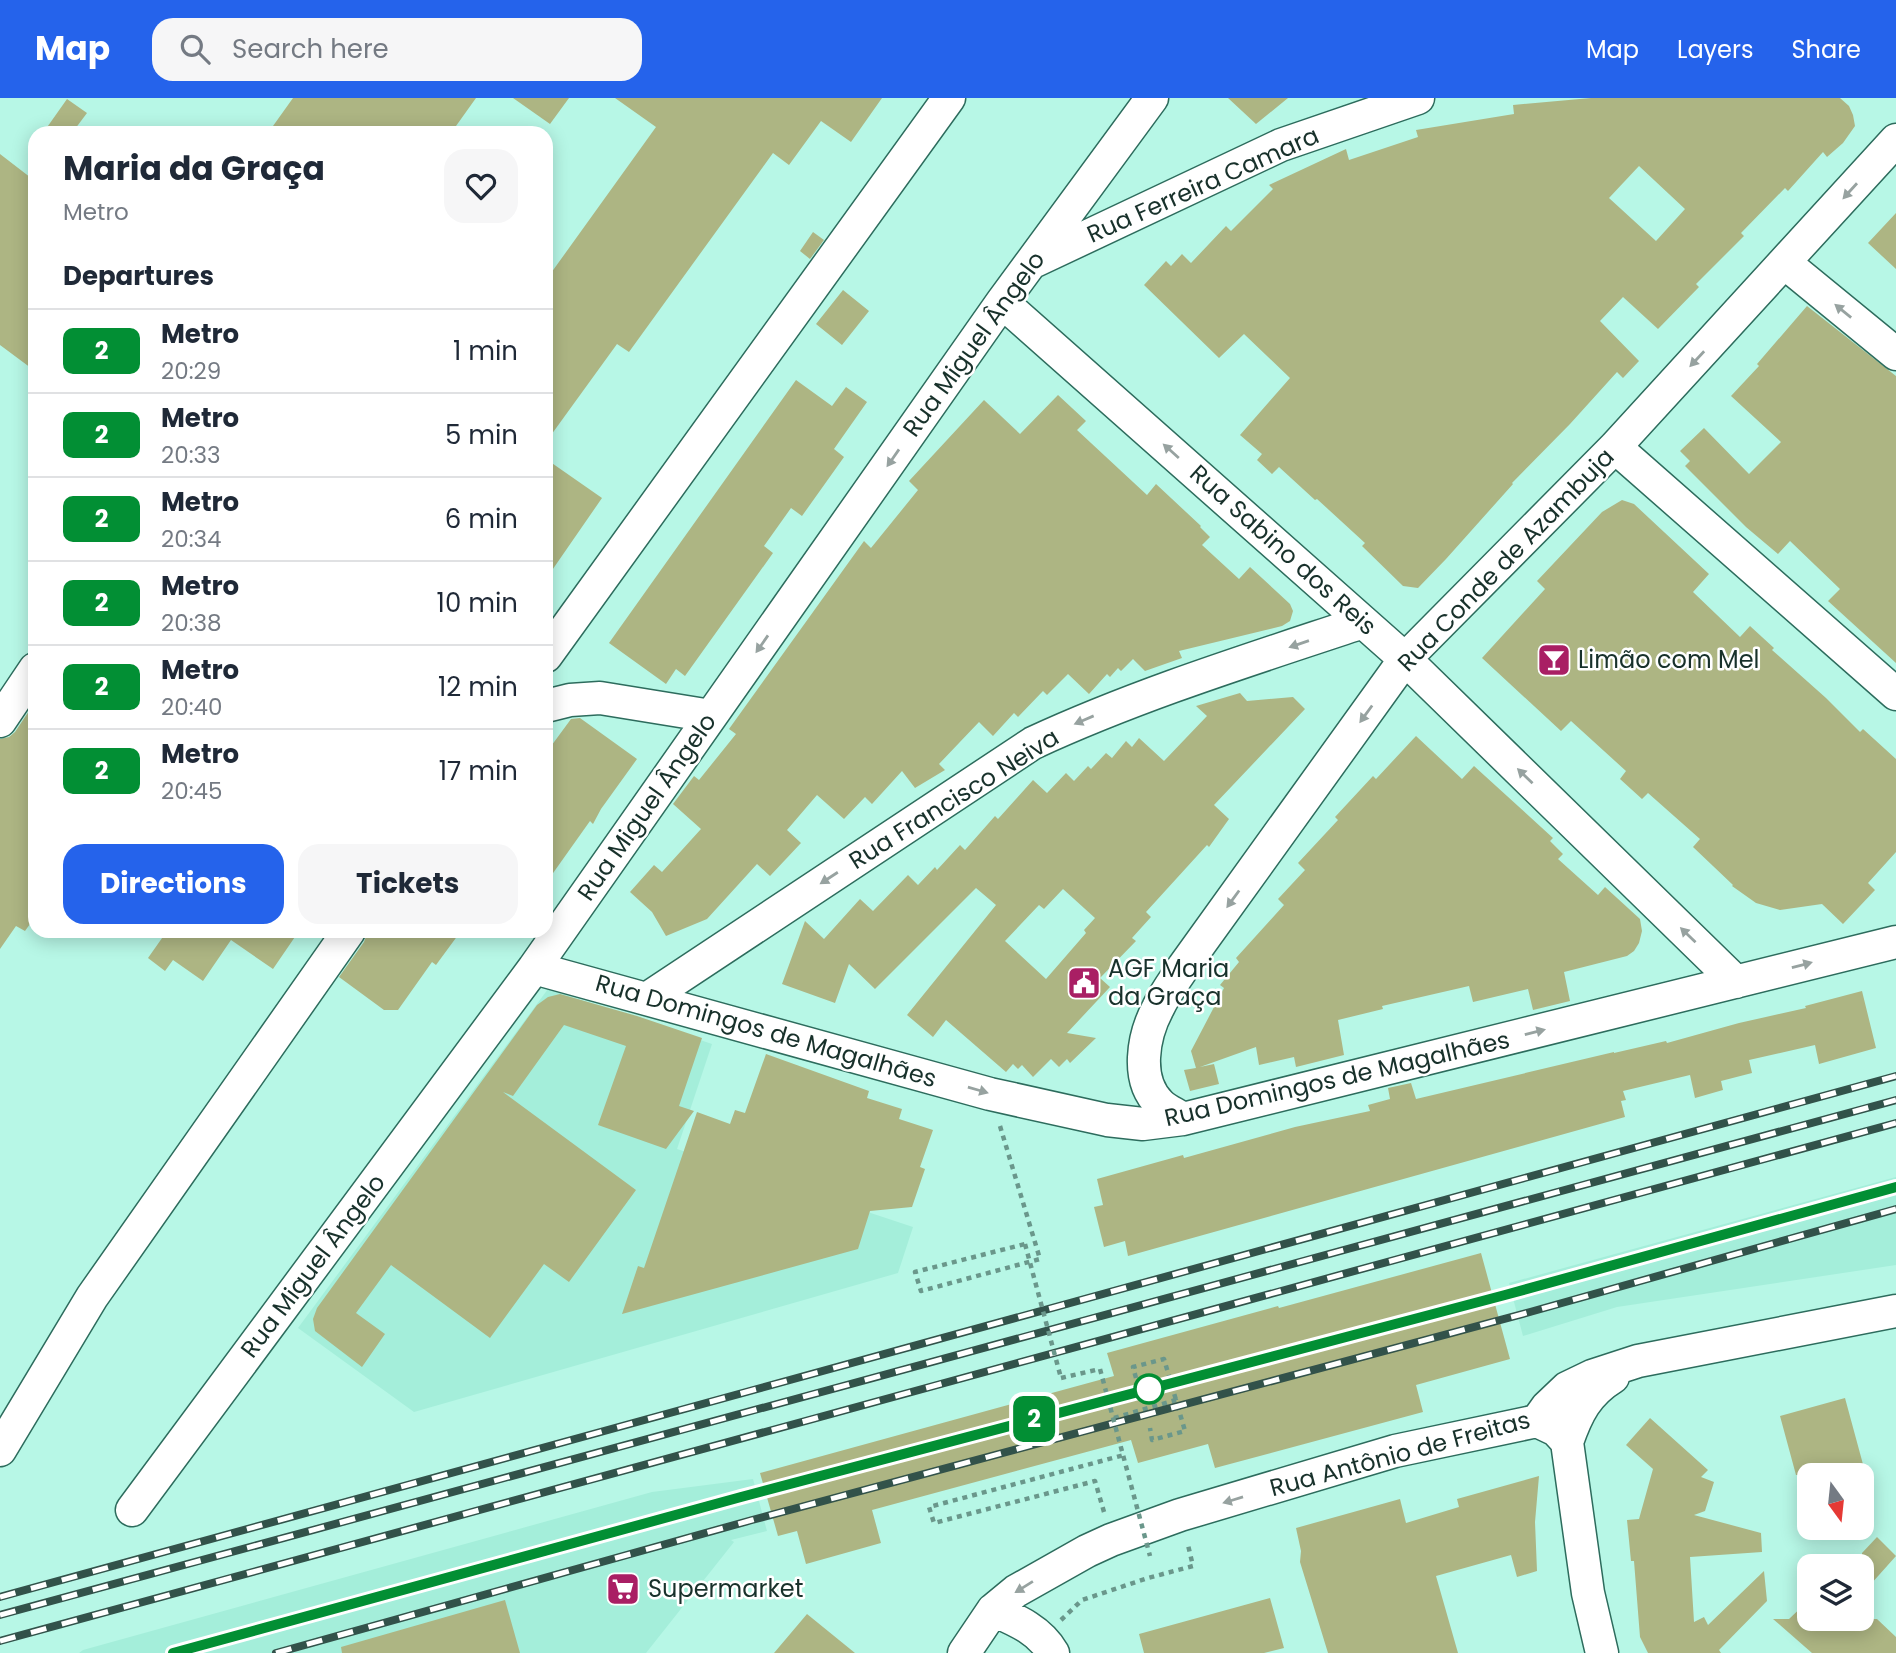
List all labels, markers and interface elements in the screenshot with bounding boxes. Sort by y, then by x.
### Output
search box [152,18,642,81]
text: Map [35,25,110,72]
icon: search [176,30,214,68]
text: Search here [232,31,389,67]
text: Map [1586,33,1639,66]
text: Layers [1677,33,1753,66]
text: Share [1791,33,1861,66]
street label: Rua Ferreira Camara [1082,118,1324,251]
text: Maria da Graça [63,145,325,192]
button: heart [444,149,518,223]
one-way arrow [1842,182,1858,200]
text: Metro [63,196,129,228]
street label: Rua Miguel Ângelo [895,244,1052,443]
text: Departures [63,258,214,294]
one-way arrow [1835,304,1852,319]
text: Metro [161,316,239,352]
text: 1 min [453,333,518,369]
text: 2 [95,334,108,367]
one-way arrow [1689,350,1705,367]
text: 20:29 [161,355,221,387]
text: Metro [161,400,239,436]
text: 5 min [445,417,518,453]
text: 2 [95,418,108,451]
text: 20:33 [161,439,221,471]
street label: Rua Conde de Azambuja [1390,441,1621,679]
one-way arrow [1162,443,1180,459]
one-way arrow [886,449,900,467]
street label: Rua Sabino dos Reis [1183,457,1384,642]
text: Metro [161,484,239,520]
text: 6 min [445,501,518,537]
text: 2 [95,502,108,535]
text: 20:34 [161,523,222,555]
text: Metro [161,568,239,604]
text: 10 min [437,585,518,621]
text: 2 [95,586,108,619]
text: 20:38 [161,607,222,639]
one-way arrow [755,635,769,653]
one-way arrow [1288,639,1309,650]
bar icon: Limão com Mel [1535,641,1573,679]
place label: Limão com Mel [1578,643,1760,676]
text: Metro [161,652,239,688]
text: 12 min [438,669,518,705]
text: 2 [95,670,108,703]
text: 20:40 [161,691,222,723]
one-way arrow [1359,705,1373,723]
street label: Rua Miguel Ângelo [569,706,724,907]
one-way arrow [1074,715,1095,726]
street label: Rua Francisco Neiva [842,720,1065,877]
text: Metro [161,736,239,772]
text: 17 min [439,753,518,789]
text: 2 [95,754,108,787]
one-way arrow [1517,768,1534,784]
text: 20:45 [161,775,222,807]
button: Directions [63,844,284,924]
button: Tickets [298,844,518,924]
one-way arrow [819,872,839,885]
one-way arrow [1226,890,1240,908]
one-way arrow [1679,926,1696,943]
place label: AGF Maria da Graça [1108,952,1229,1013]
one-way arrow [1792,959,1814,970]
public building icon: AGF Maria da Graça [1065,964,1103,1002]
street label: Rua Domingos de Magalhães [592,966,940,1095]
street label: Rua Domingos de Magalhães [1161,1023,1513,1134]
one-way arrow [1524,1026,1546,1037]
one-way arrow [967,1085,989,1096]
street label: Rua Miguel Ângelo [233,1167,393,1364]
unlabelled marker [1134,1374,1164,1404]
line badge: 2 [1011,1396,1057,1442]
text: 2 [1027,1402,1041,1435]
street label: Rua Antônio de Freitas [1266,1403,1534,1504]
north arrow [1797,1463,1874,1540]
map controls [1797,1463,1874,1631]
one-way arrow [1222,1495,1243,1505]
button: layers [1797,1554,1874,1631]
supermarket icon: Supermarket [604,1570,642,1608]
place label: Supermarket [648,1572,803,1605]
one-way arrow [1014,1581,1033,1593]

